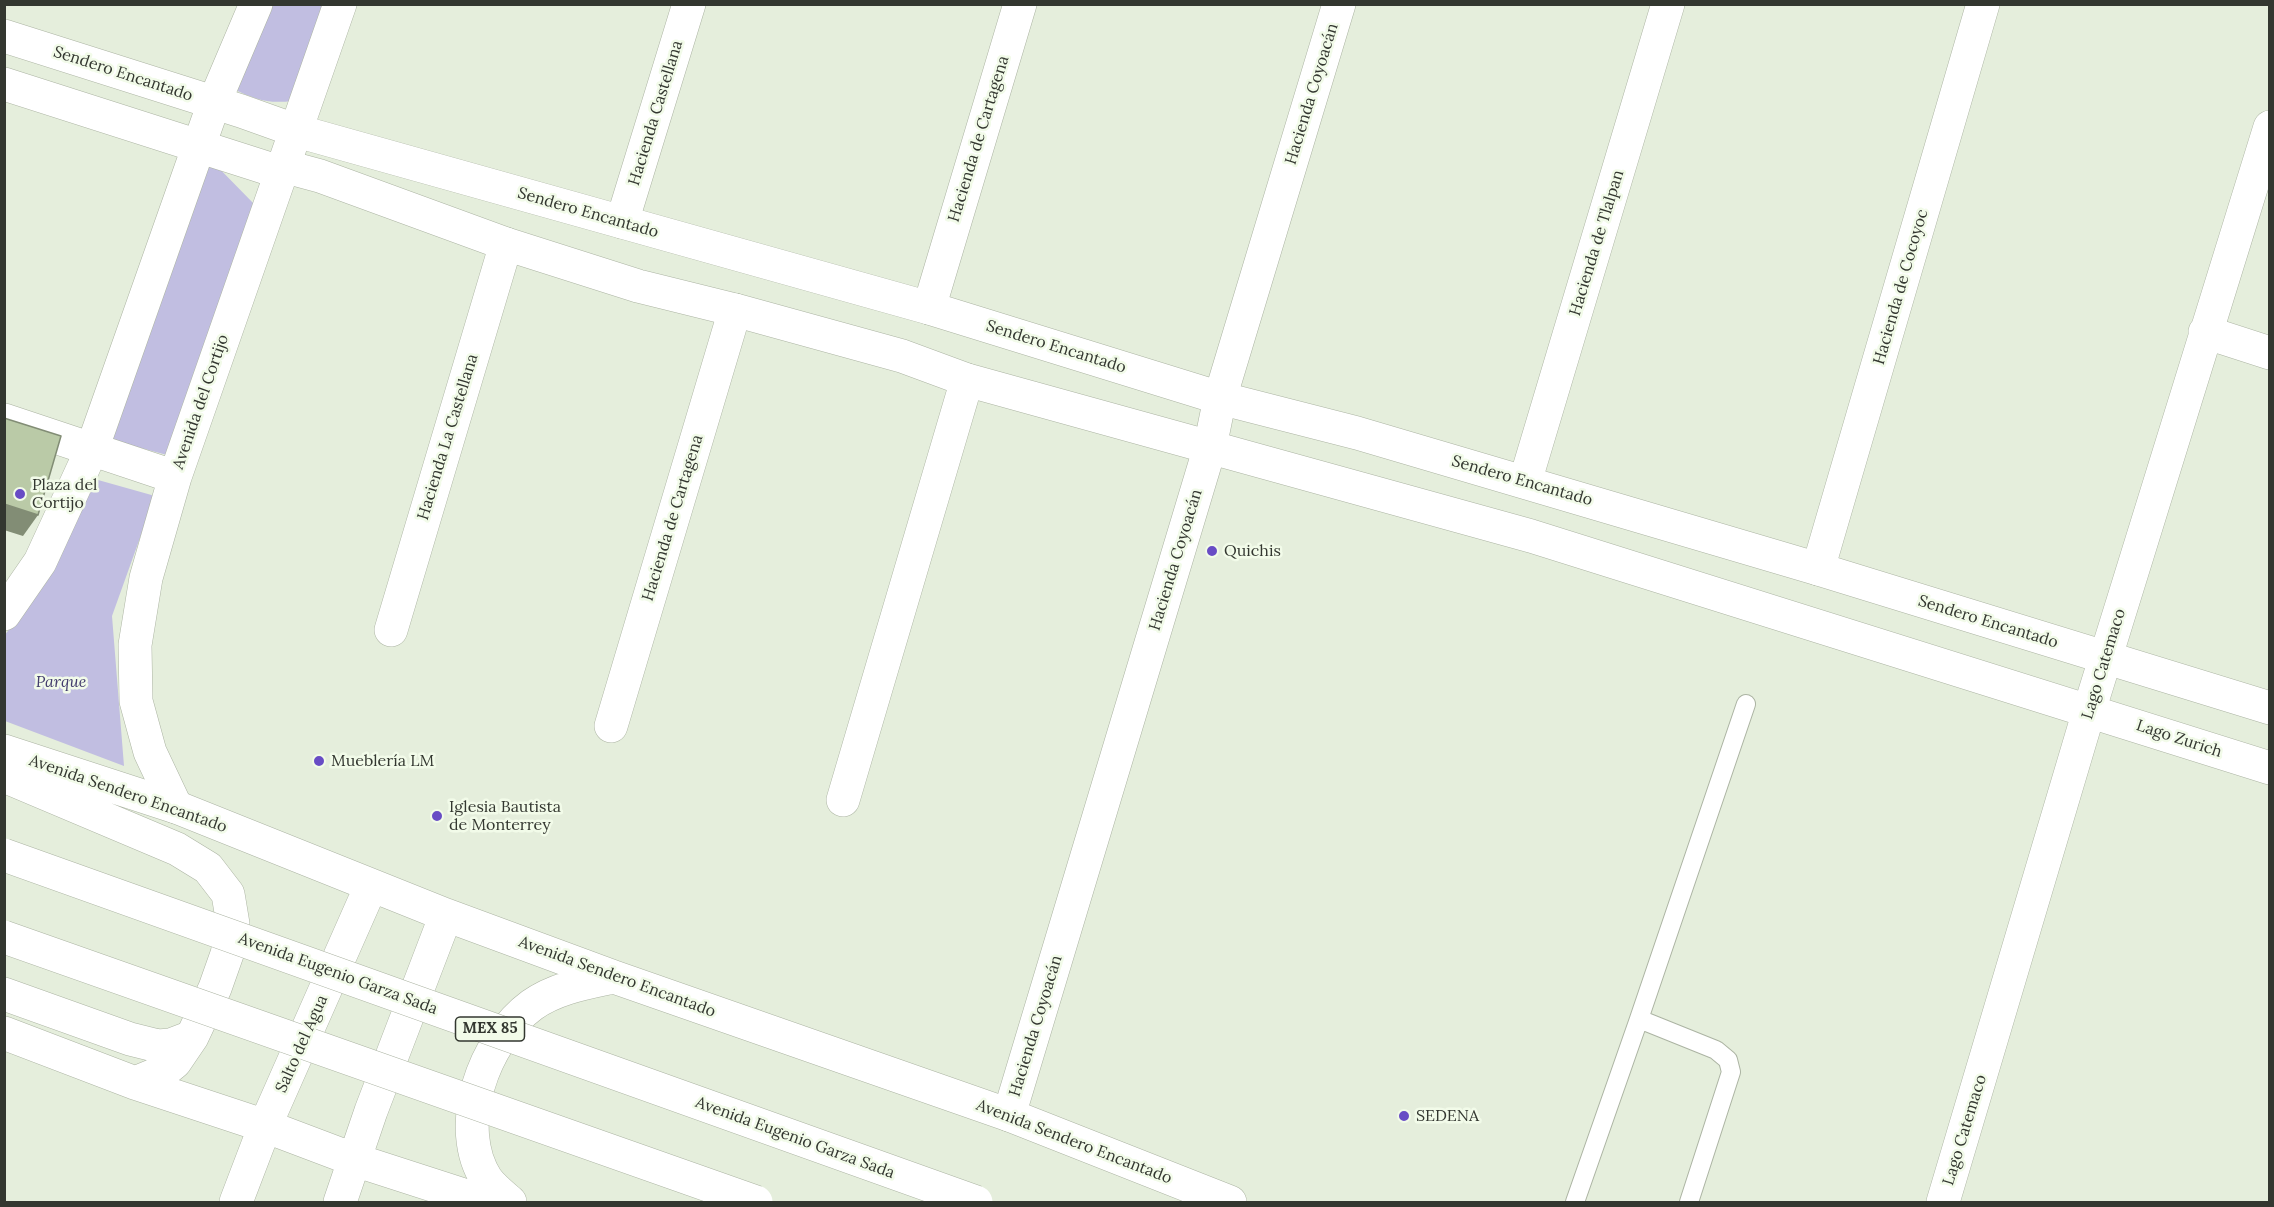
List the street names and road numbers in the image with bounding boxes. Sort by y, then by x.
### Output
street label: Hacienda Coyoacán [1281,21,1343,167]
street label: Hacienda Castellana [625,38,687,188]
street label: Sendero Encantado [51,42,195,106]
street label: Hacienda de Cartagena [945,54,1013,224]
street label: Hacienda de Tlalpan [1566,168,1628,318]
street label: Sendero Encantado [515,184,661,242]
street label: Hacienda de Cocoyoc [1870,207,1932,367]
street label: Sendero Encantado [984,317,1128,377]
street label: Avenida del Cortijo [169,332,233,472]
street label: Hacienda La Castellana [414,352,482,522]
street label: Hacienda de Cartagena [639,433,707,603]
street label: Sendero Encantado [1449,452,1595,510]
street label: Hacienda Coyoacán [1145,487,1207,633]
street label: Sendero Encantado [1916,592,2060,652]
street label: Lago Catemaco [2078,606,2130,722]
street label: Lago Zurich [2134,716,2224,762]
street label: Avenida Sendero Encantado [27,751,229,837]
street label: Avenida Eugenio Garza Sada [236,929,440,1019]
street label: Avenida Sendero Encantado [516,932,718,1022]
street label: Hacienda Coyoacán [1005,953,1067,1099]
street label: Salto del Agua [272,992,332,1096]
road number: MEX 85 [456,1017,524,1041]
street label: Lago Catemaco [1939,1072,1991,1188]
street label: Avenida Eugenio Garza Sada [693,1093,897,1183]
street label: Avenida Sendero Encantado [973,1096,1175,1188]

